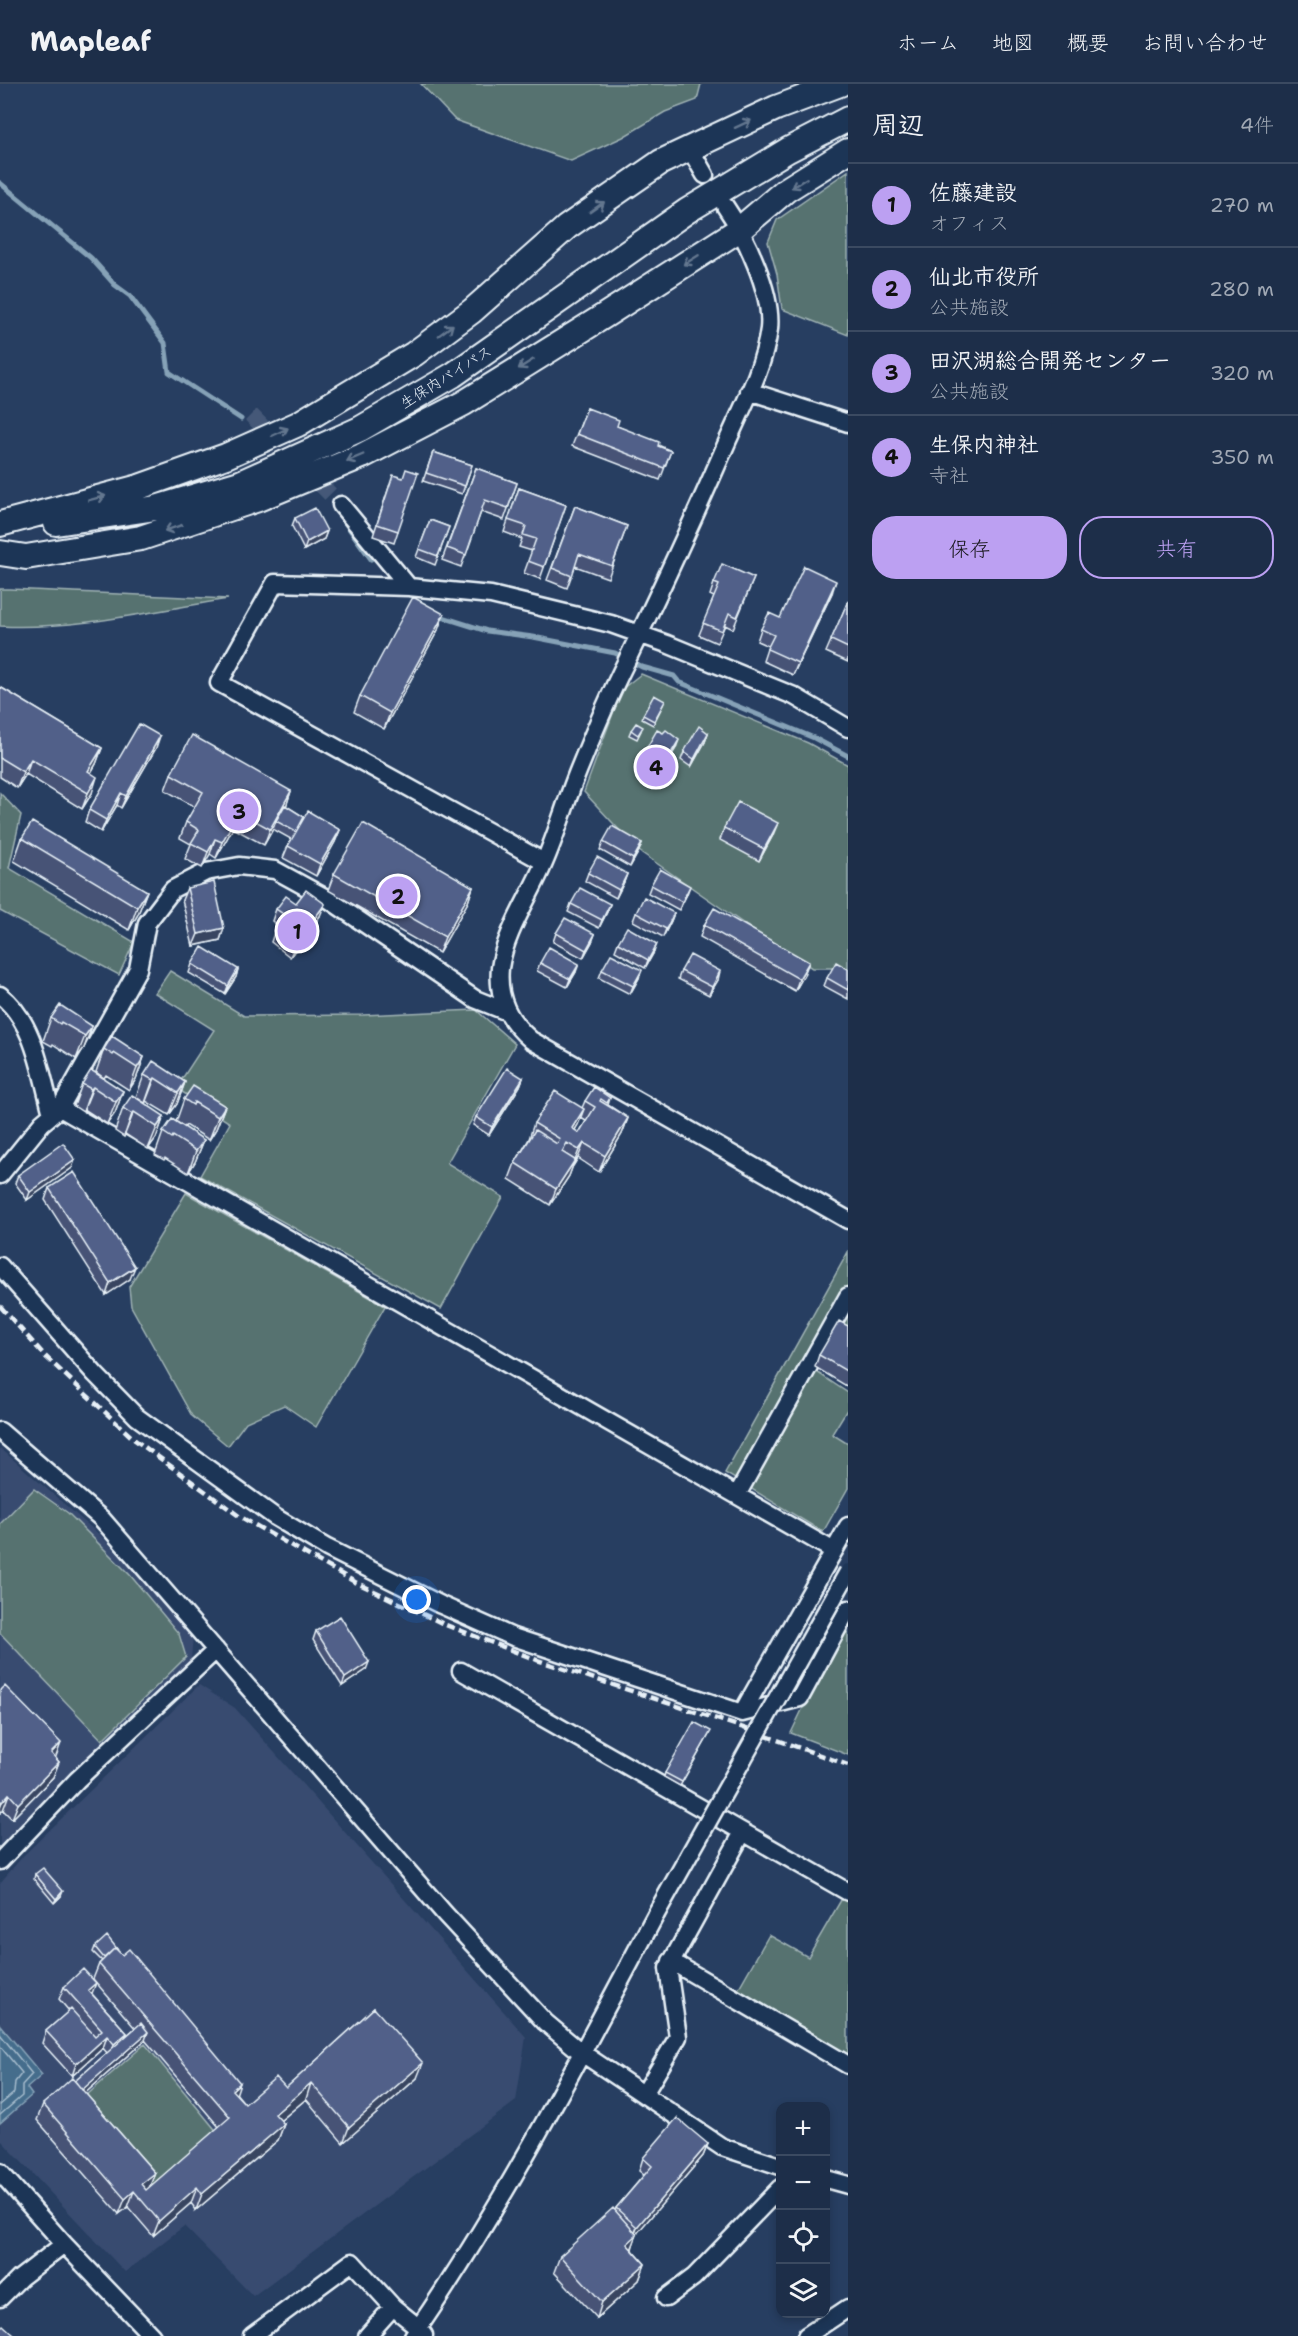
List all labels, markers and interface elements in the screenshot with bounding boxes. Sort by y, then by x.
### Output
text: Mapleaf [30,22,151,60]
text: ホーム [897,29,959,57]
text: 地図 [992,29,1034,57]
text: 概要 [1067,29,1109,57]
text: お問い合わせ [1142,29,1268,57]
text: 周辺 [872,107,924,142]
text: 4件 [1240,112,1274,138]
one-way arrow [733,117,751,129]
one-way arrow [790,176,807,189]
text: 佐藤建設 [929,178,1017,207]
text: 1 [887,192,896,218]
text: 270 m [1210,192,1274,218]
one-way arrow [588,201,605,213]
text: オフィス [929,210,1009,236]
one-way arrow [683,254,700,266]
text: 仙北市役所 [929,262,1039,291]
text: 2 [885,276,899,302]
text: 280 m [1209,276,1274,302]
text: 公共施設 [929,294,1009,320]
one-way arrow [438,323,454,336]
street label: 生保内バイパス [396,341,496,413]
text: 田沢湖総合開発センター [929,346,1171,375]
one-way arrow [518,359,535,371]
text: 3 [885,360,899,386]
text: 320 m [1210,360,1274,386]
text: 公共施設 [929,378,1009,404]
one-way arrow [271,425,289,437]
text: 生保内神社 [929,430,1039,459]
text: 4 [885,444,899,470]
text: 350 m [1210,444,1274,470]
one-way arrow [347,453,365,464]
text: 寺社 [929,462,969,488]
one-way arrow [87,492,106,503]
button: 保存 [872,516,1067,579]
button: 共有 [1079,516,1274,579]
one-way arrow [164,523,183,534]
pin: 4 [636,744,676,790]
pin: 3 [220,788,258,834]
pin: 2 [378,874,418,918]
pin: 1 [278,908,316,954]
your location [402,1585,431,1614]
map controls [776,2102,830,2318]
button: + [776,2102,830,2156]
button: − [776,2156,830,2210]
button: locate [776,2210,830,2264]
button: layers [776,2264,830,2318]

